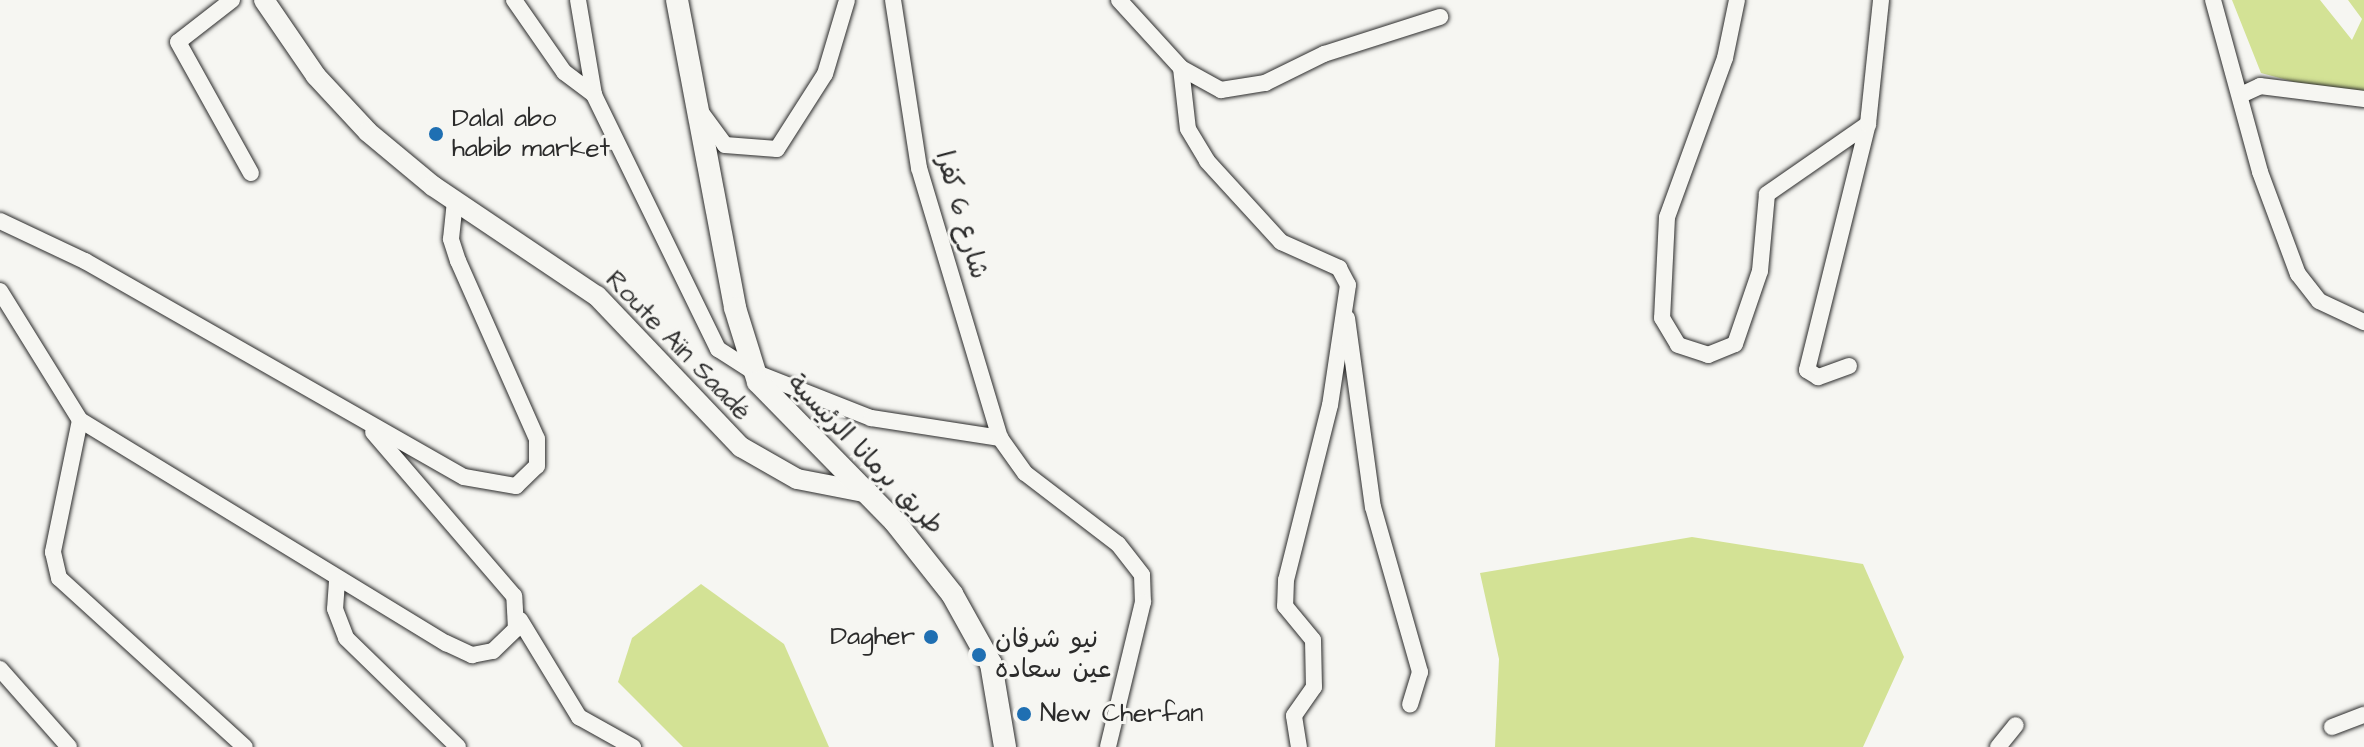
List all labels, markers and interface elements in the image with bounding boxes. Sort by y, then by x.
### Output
place label: Dalal abo habib market [452,103,610,164]
marker: Dalal abo habib market [427,125,445,143]
street label: شارع 6 كفرا [928,147,994,283]
street label: Route Aïn Saadé [599,265,757,427]
street label: طريق برمانا الرئيسية [780,368,950,542]
place label: Dagher [830,621,915,653]
place label: نيو شرفان عين سعاده [995,624,1111,686]
marker: Dagher [922,628,940,646]
marker: نيو شرفان عين سعاده [970,646,988,664]
place label: New Cherfan [1040,698,1203,730]
marker: New Cherfan [1015,705,1033,723]

